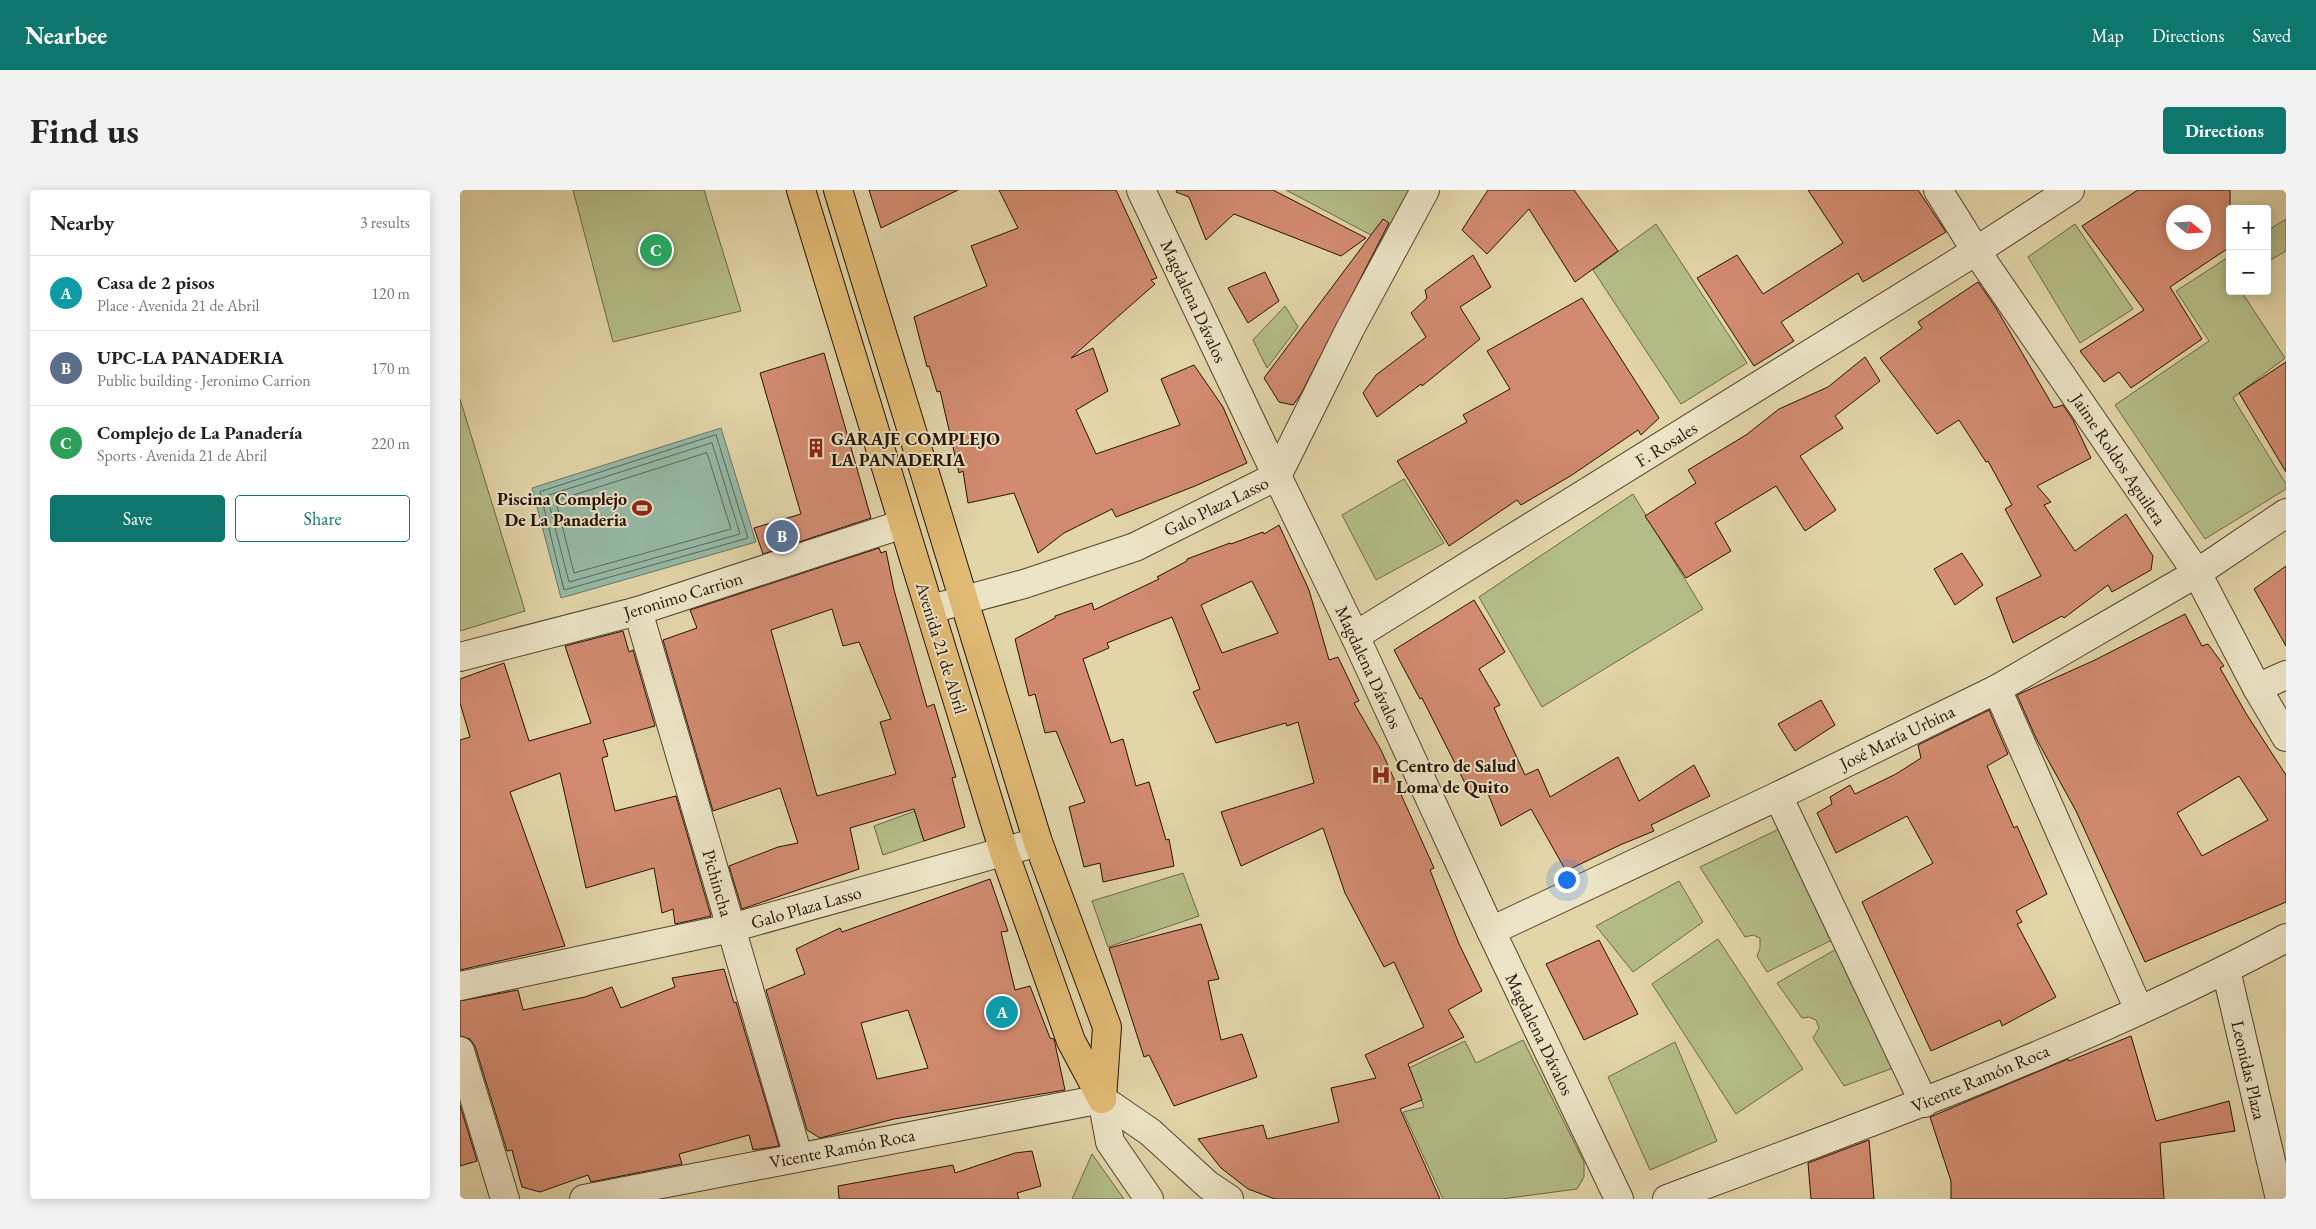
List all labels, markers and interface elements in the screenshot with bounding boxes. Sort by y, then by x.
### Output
text: Nearbee [25,20,107,51]
text: Map [2092,24,2124,47]
text: Directions [2152,24,2224,47]
text: Saved [2252,24,2291,47]
button: Directions [2163,107,2286,154]
text: Find us [30,108,139,153]
north arrow [2166,205,2211,250]
map controls [2226,205,2271,295]
button: + [2226,205,2271,250]
text: Nearby [50,209,114,236]
text: 3 results [360,212,410,233]
pin: C [640,231,672,269]
street label: Magdalena Dávalos [1155,236,1233,366]
button: − [2226,250,2271,295]
text: Casa de 2 pisos [97,270,215,295]
text: A [60,283,72,304]
text: 120 m [371,283,410,304]
text: Place · Avenida 21 de Abril [97,295,259,316]
text: UPC-LA PANADERIA [97,345,284,370]
text: B [61,358,71,379]
text: 170 m [371,358,410,379]
text: Public building · Jeronimo Carrion [97,370,311,391]
street label: Jaime Roldos Aguilera [2065,387,2172,530]
street label: F. Rosales [1631,416,1701,472]
text: Complejo de La Panadería [97,420,303,445]
place label: GARAJE COMPLEJO LA PANADERIA [831,427,1000,471]
text: C [60,433,72,454]
text: 220 m [371,433,410,454]
building icon: GARAJE COMPLEJO LA PANADERIA [805,437,827,459]
text: Sports · Avenida 21 de Abril [97,445,267,466]
street label: Galo Plaza Lasso [1160,471,1272,541]
place label: Piscina Complejo De La Panaderia [497,487,627,531]
button: Save [50,495,225,542]
button: Share [235,495,410,542]
sports icon: Piscina Complejo De La Panaderia [631,497,653,519]
pin: B [766,517,798,555]
street label: Jeronimo Carrion [619,566,746,625]
street label: Avenida 21 de Abril [911,578,973,717]
street label: Magdalena Dávalos [1330,602,1408,732]
street label: José María Urbina [1834,699,1959,776]
place label: Centro de Salud Loma de Quito [1396,754,1517,798]
hospital icon: Centro de Salud Loma de Quito [1370,764,1392,786]
street label: Pichincha [697,847,739,920]
your location [1554,867,1580,893]
street label: Galo Plaza Lasso [748,880,864,934]
street label: Magdalena Dávalos [1501,969,1580,1099]
pin: A [986,993,1018,1031]
street label: Leonidas Plaza [2226,1018,2272,1123]
street label: Vicente Ramón Roca [1907,1038,2053,1117]
street label: Vicente Ramón Roca [767,1122,918,1173]

